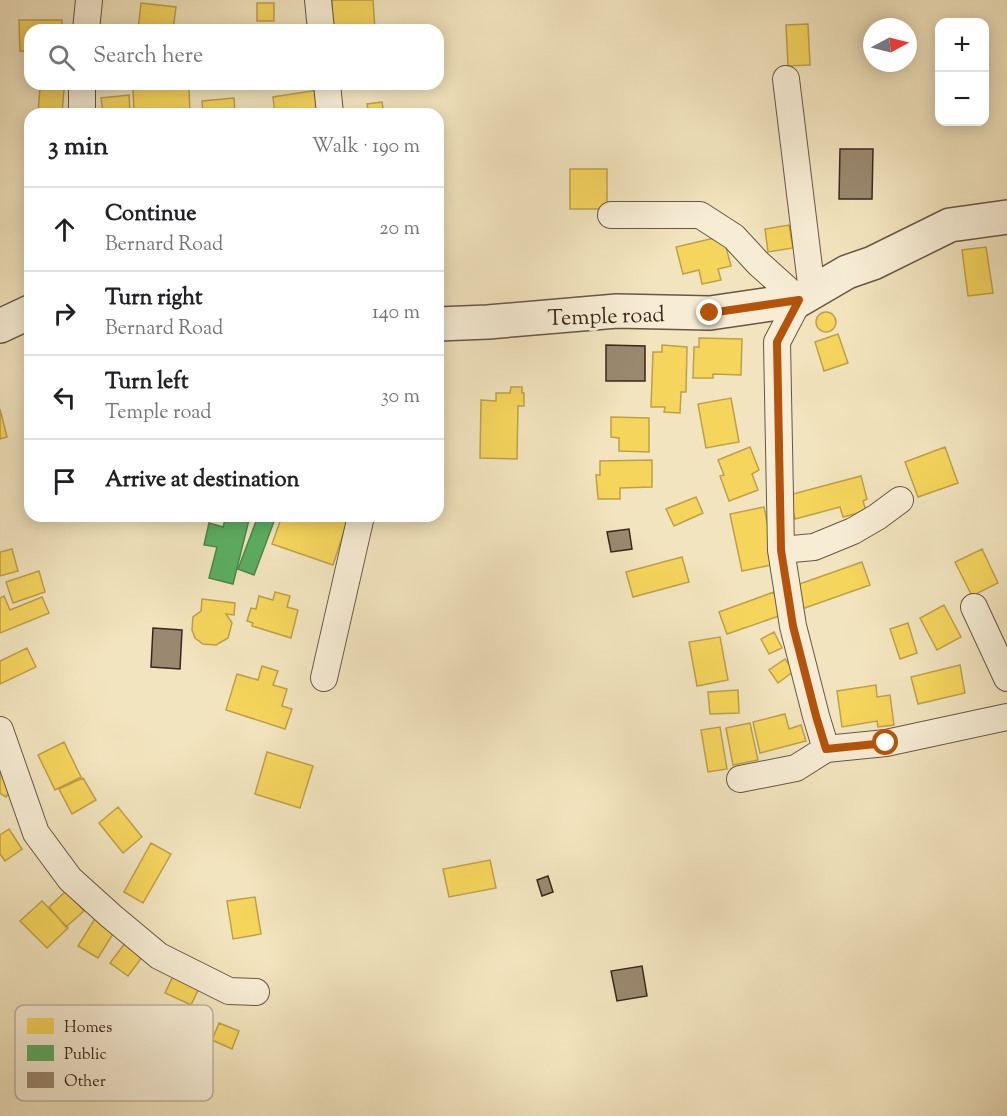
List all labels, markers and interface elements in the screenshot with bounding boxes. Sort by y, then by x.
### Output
north arrow [863,18,917,72]
map controls [935,18,989,126]
button: + [935,18,989,72]
search box [24,24,444,90]
icon: search [45,41,78,74]
text: Search here [93,41,203,73]
button: − [935,72,989,126]
text: 3 min [48,129,108,166]
text: Walk · 190 m [312,133,420,162]
text: Continue [105,199,196,231]
icon: ahead [48,213,81,246]
text: 20 m [379,215,420,244]
text: Bernard Road [105,231,223,260]
text: Turn right [105,283,202,315]
icon: right [48,297,81,330]
text: 140 m [372,299,420,328]
route end [696,299,722,325]
street label: Temple road [547,300,665,336]
text: Bernard Road [105,315,223,344]
text: Turn left [105,367,188,399]
icon: left [48,381,81,414]
text: 30 m [381,383,420,412]
text: Temple road [105,399,212,428]
icon: arrive [48,465,81,498]
text: Arrive at destination [105,465,300,497]
route start [872,729,898,755]
legend [15,1005,213,1101]
text: Homes [64,1017,112,1040]
text: Public [64,1044,107,1067]
text: Other [64,1071,106,1094]

